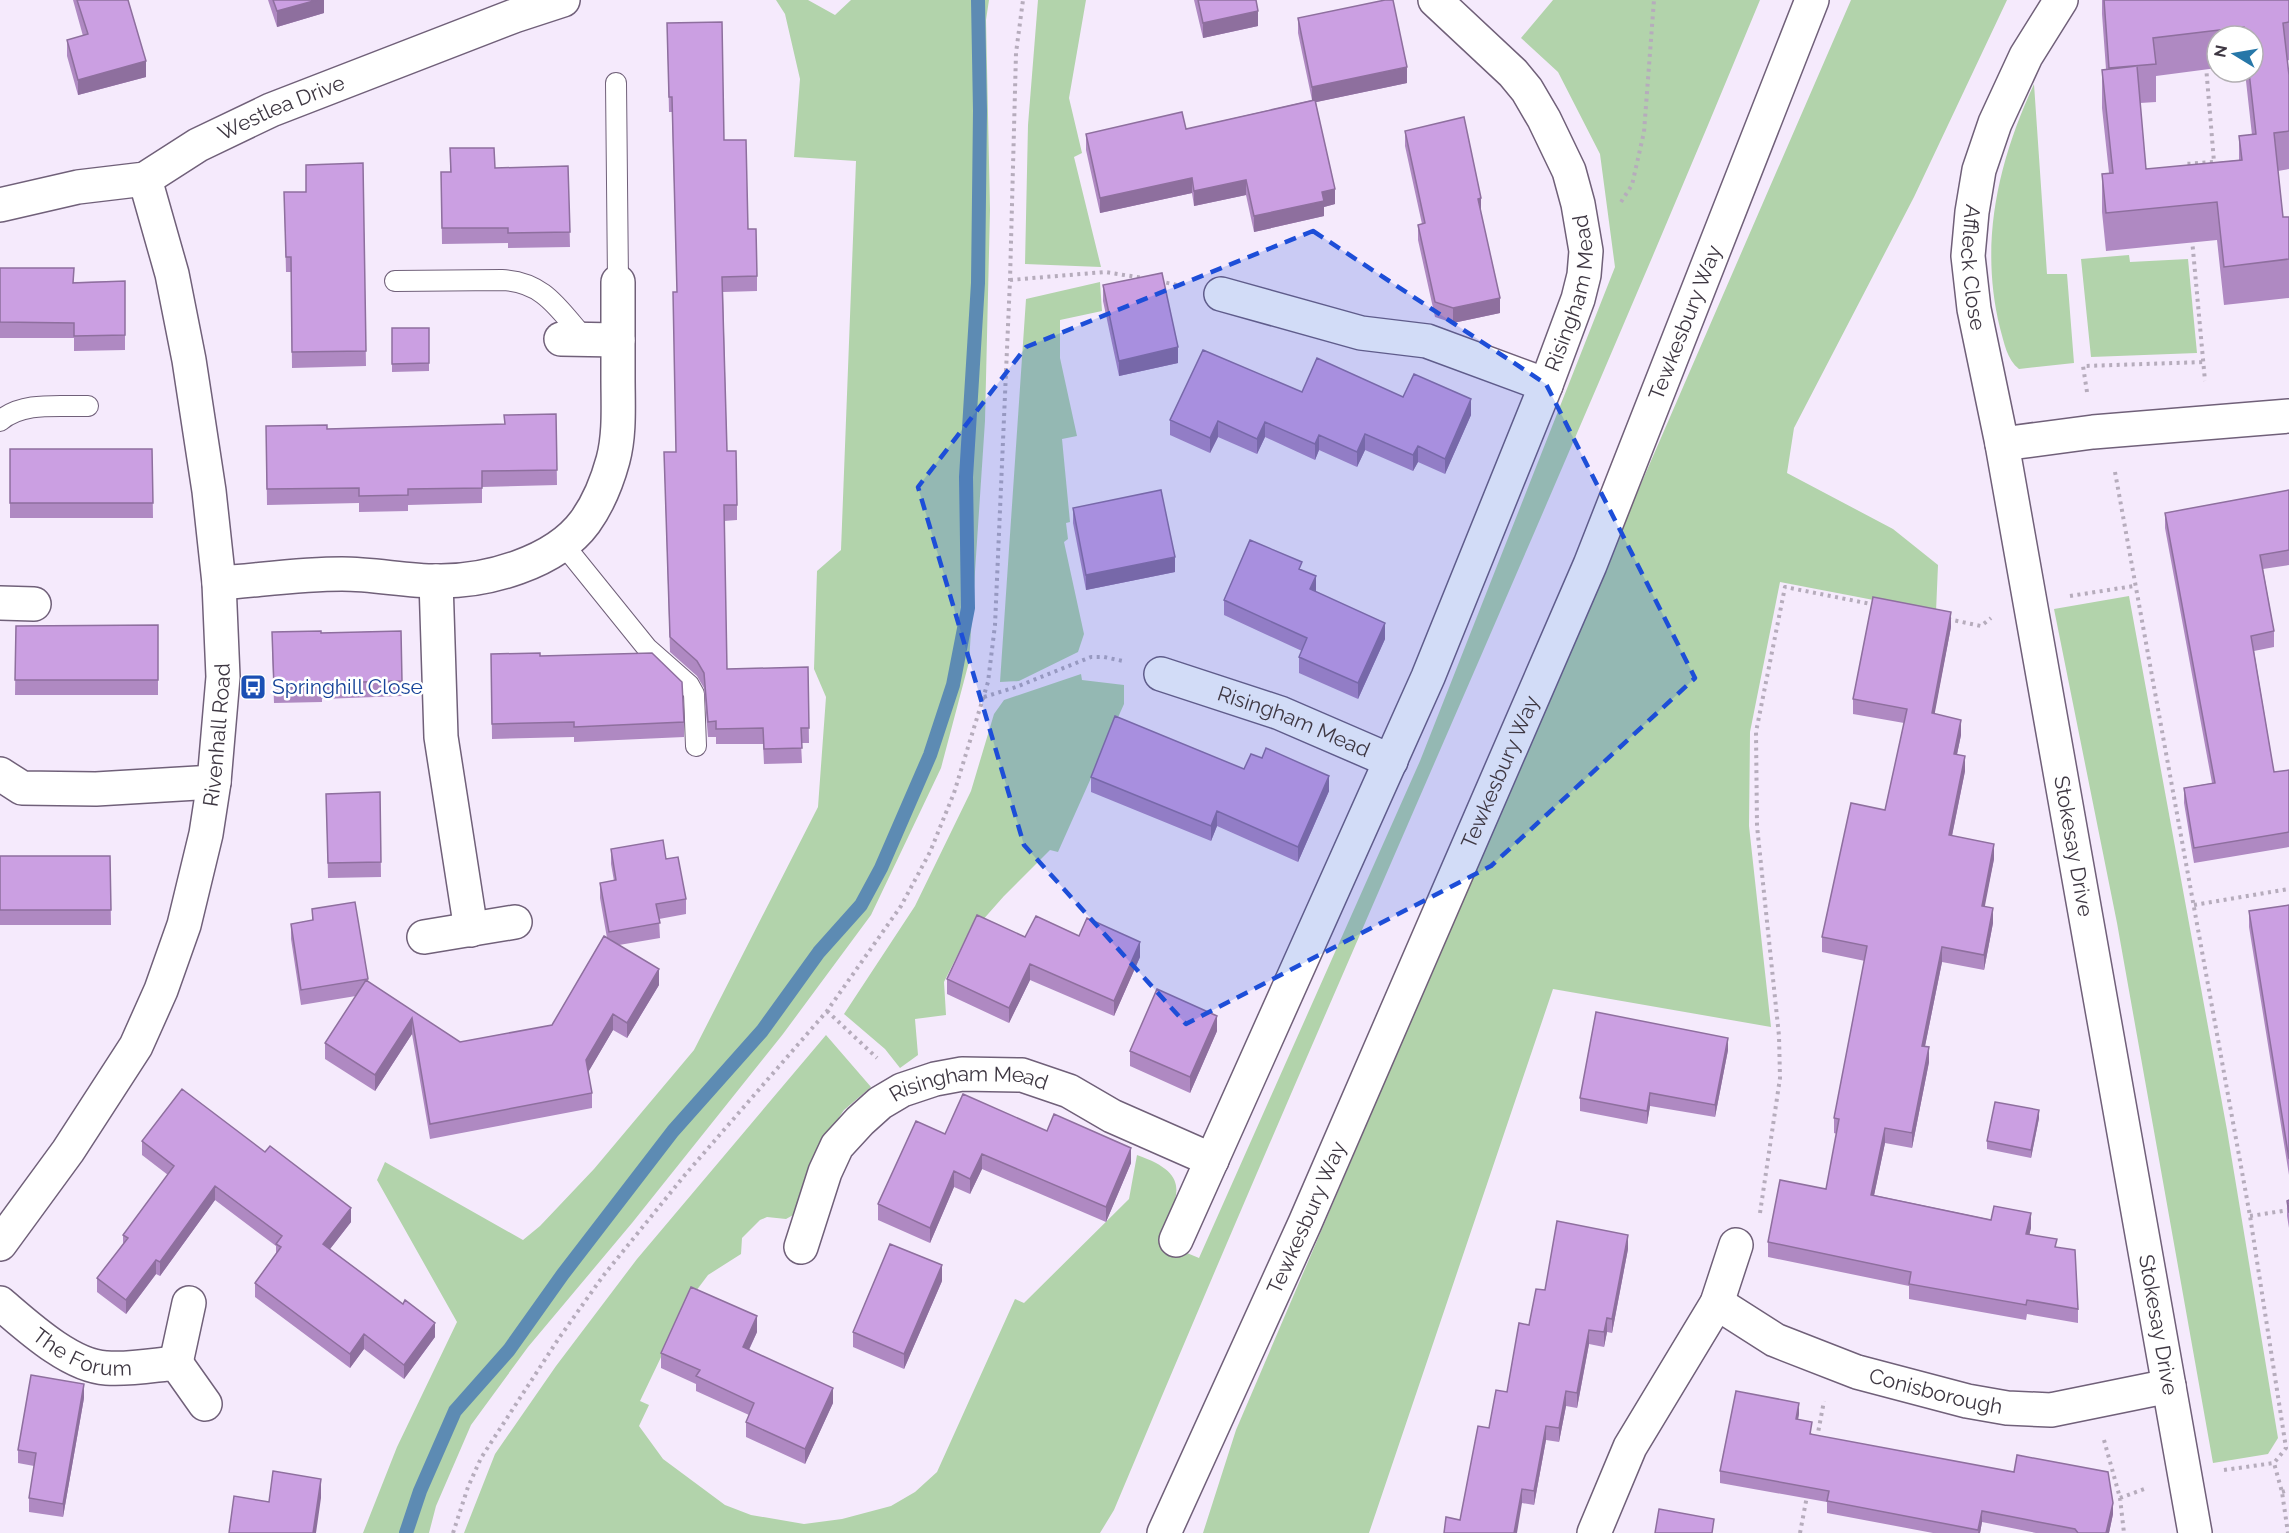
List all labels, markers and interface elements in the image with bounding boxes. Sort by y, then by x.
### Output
north arrow [2205,24,2265,84]
text: N [2210,43,2231,59]
street label: Westlea Drive [214,70,348,145]
street label: Affleck Close [1956,203,1991,333]
street label: Risingham Mead [1539,213,1598,375]
street label: Tewkesbury Way [1643,241,1726,404]
street label: Rivenhall Road [197,663,235,808]
bus stop icon: Springhill Close [238,672,268,702]
place label: Springhill Close [272,674,423,699]
street label: Risingham Mead [1214,680,1374,762]
street label: Tewkesbury Way [1456,691,1544,852]
street label: Stokesay Drive [2049,774,2099,918]
street label: Risingham Mead [885,1061,1052,1107]
street label: Tewkesbury Way [1261,1137,1351,1298]
street label: Stokesay Drive [2134,1252,2183,1397]
street label: The Forum [28,1322,132,1381]
street label: Conisborough [1866,1363,2004,1419]

